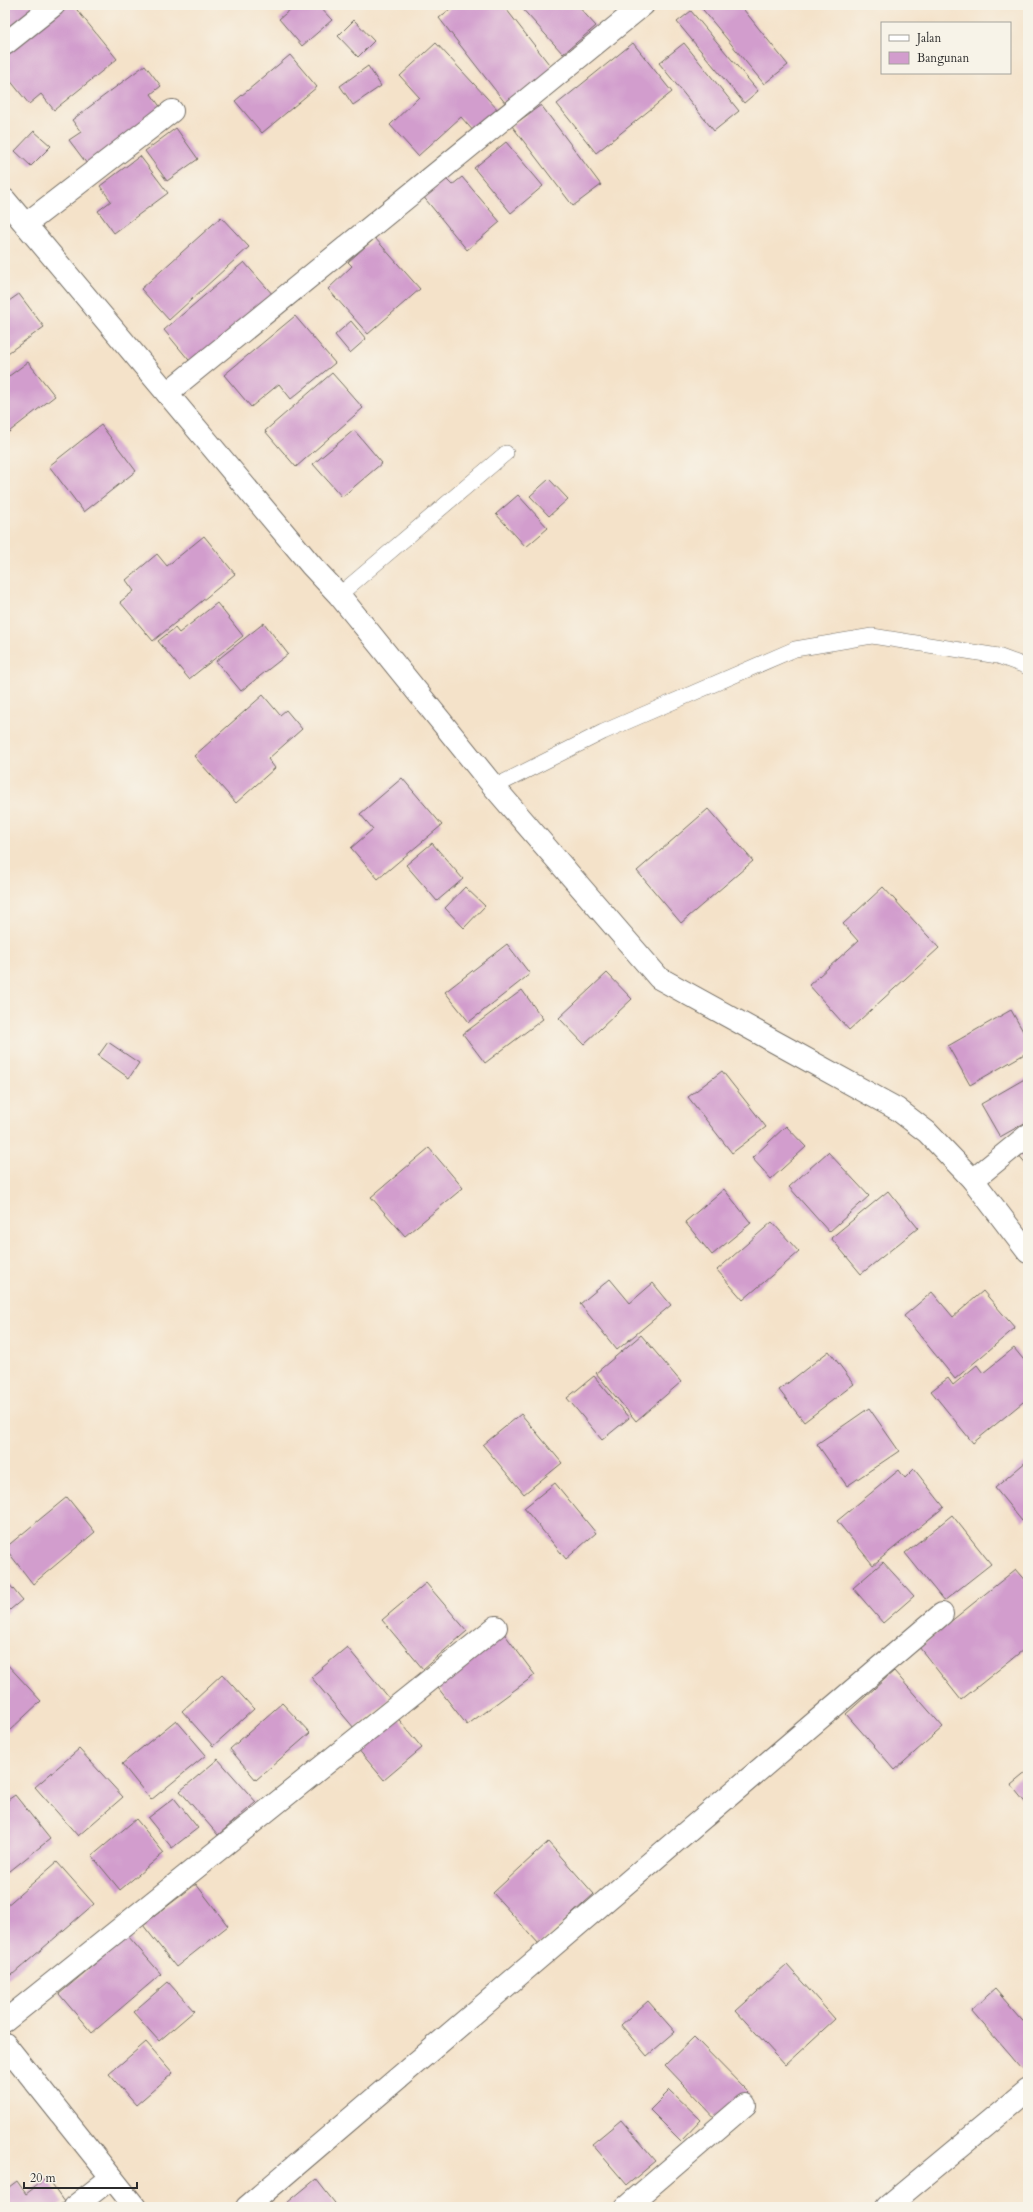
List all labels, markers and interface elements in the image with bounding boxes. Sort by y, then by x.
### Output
legend [881,22,1011,74]
text: Jalan [915,30,941,46]
text: Bangunan [917,50,969,66]
scale bar [24,2164,137,2190]
text: 20 m [30,2170,57,2186]

